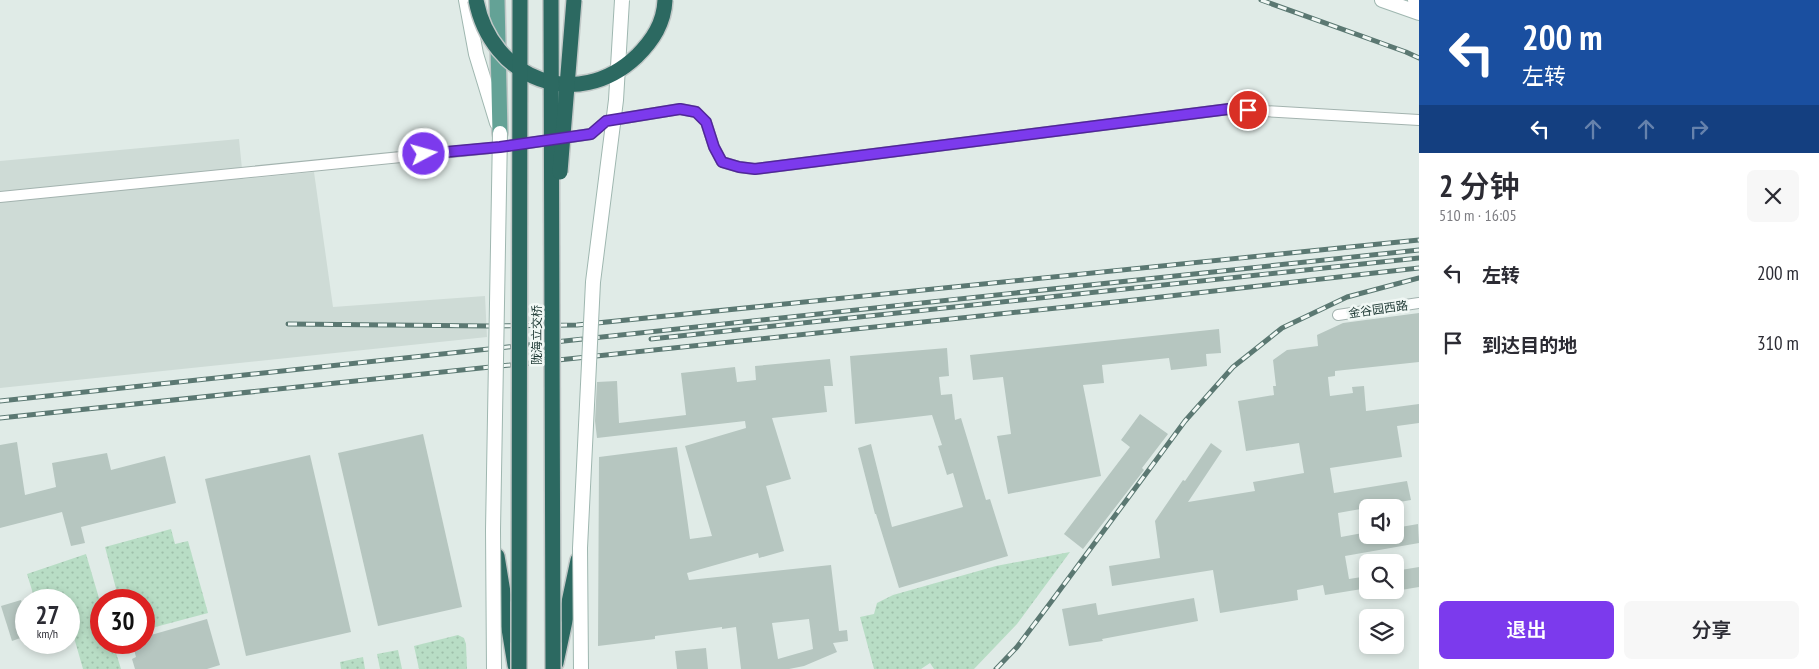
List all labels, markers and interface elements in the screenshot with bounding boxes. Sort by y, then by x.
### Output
text: 200 m [1522,14,1603,60]
icon: left [1439,20,1504,85]
text: 左转 [1522,62,1566,90]
pin [1227,89,1269,131]
icon: arrive [1234,96,1262,124]
icon: left [1526,115,1554,143]
icon: ahead [1579,115,1607,143]
icon: ahead [1632,115,1660,143]
icon: right [1685,115,1713,143]
position arrow [397,127,449,179]
text: 2 分钟 [1439,166,1520,205]
button: close [1747,170,1799,222]
text: 510 m · 16:05 [1439,205,1517,225]
icon: left [1439,259,1467,287]
text: 200 m [1757,261,1799,285]
text: 左转 [1482,263,1520,287]
street label: 金谷园西路 [1347,297,1409,321]
street label: 陇海立交桥 [529,305,544,365]
icon: arrive [1439,329,1467,357]
text: 310 m [1757,331,1799,355]
text: 到达目的地 [1482,333,1577,357]
map controls [1359,499,1404,654]
button: sound [1359,499,1404,544]
button: search [1359,554,1404,599]
speed limit sign: 30 [90,589,155,654]
text: 27 [36,599,59,631]
button: 退出 [1439,601,1614,659]
button: 分享 [1624,601,1799,659]
button: layers [1359,609,1404,654]
text: km/h [37,626,58,641]

